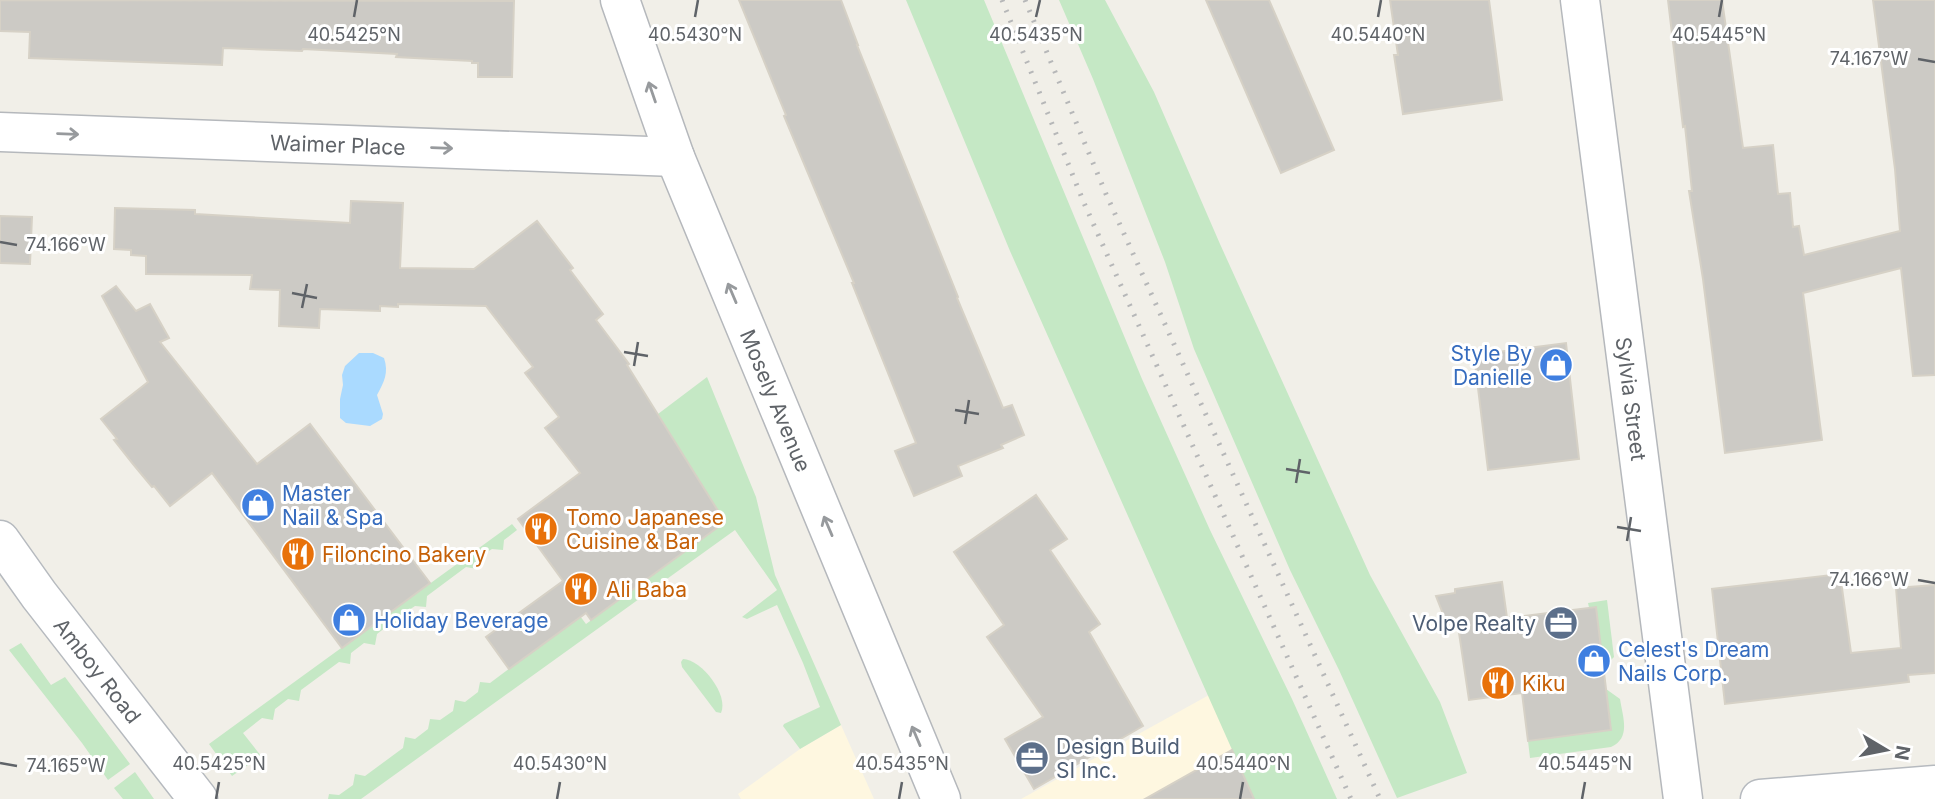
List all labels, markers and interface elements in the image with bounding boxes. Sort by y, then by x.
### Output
text: 40.5425°N [307,24,401,45]
text: 40.5430°N [648,24,742,45]
text: 40.5435°N [989,24,1083,45]
text: 40.5440°N [1331,24,1425,45]
text: 40.5445°N [1672,24,1766,45]
text: 74.167°W [1830,48,1908,69]
one-way arrow [645,82,657,104]
one-way arrow [56,128,79,141]
street label: Waimer Place [270,130,406,160]
one-way arrow [431,141,454,155]
text: 74.166°W [26,234,106,255]
one-way arrow [724,283,737,304]
street label: Mosely Avenue [735,326,816,475]
street label: Sylvia Street [1611,335,1652,462]
place label: Style By Danielle [1451,341,1532,390]
shop icon: Style By Danielle [1537,346,1575,384]
place label: Master Nail & Spa [282,481,383,530]
shop icon: Master Nail & Spa [239,486,277,524]
place label: Tomo Japanese Cuisine & Bar [566,505,724,554]
restaurant icon: Tomo Japanese Cuisine & Bar [522,510,560,548]
one-way arrow [821,515,834,537]
restaurant icon: Filoncino Bakery [279,535,317,573]
place label: Filoncino Bakery [322,542,487,567]
text: 74.166°W [1829,569,1909,590]
restaurant icon: Ali Baba [562,570,600,608]
place label: Ali Baba [606,577,687,602]
shop icon: Holiday Beverage [330,601,368,639]
office icon: Volpe Realty [1542,604,1580,642]
place label: Holiday Beverage [374,608,548,633]
place label: Volpe Realty [1412,611,1536,636]
street label: Amboy Road [49,613,146,728]
place label: Celest's Dream Nails Corp. [1618,637,1770,686]
shop icon: Celest's Dream Nails Corp. [1575,642,1613,680]
restaurant icon: Kiku [1479,664,1517,702]
place label: Kiku [1522,671,1565,696]
north arrow [1851,715,1921,785]
one-way arrow [909,725,922,747]
place label: Design Build SI Inc. [1056,734,1180,783]
office icon: Design Build SI Inc. [1013,739,1051,777]
text: N [1890,744,1915,762]
text: 40.5425°N [172,753,266,774]
text: 40.5430°N [513,753,607,774]
text: 40.5435°N [855,753,949,774]
text: 40.5440°N [1196,753,1290,774]
text: 40.5445°N [1538,753,1632,774]
text: 74.165°W [26,755,106,776]

